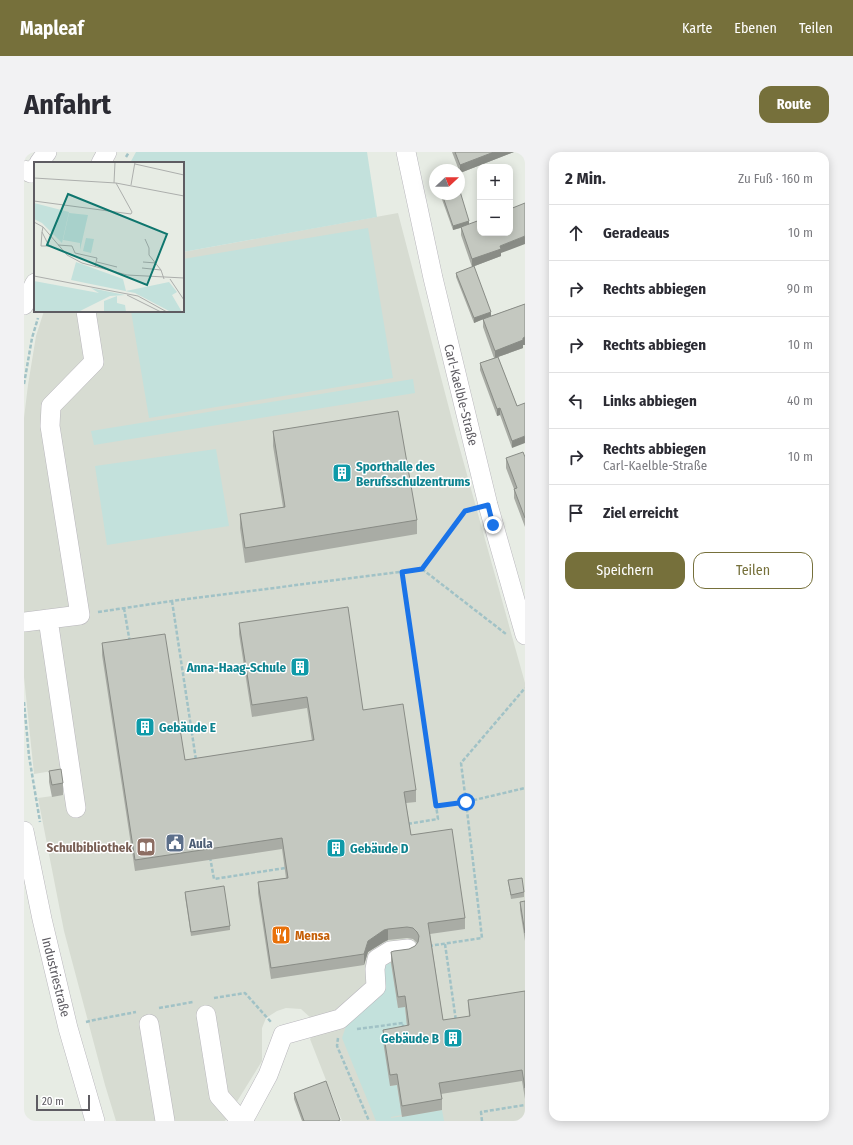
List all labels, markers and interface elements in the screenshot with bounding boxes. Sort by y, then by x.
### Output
text: Mapleaf [20,17,84,40]
text: Karte [682,20,712,37]
text: Ebenen [734,20,777,37]
text: Teilen [799,20,833,37]
button: Route [759,86,829,123]
text: Anfahrt [24,88,111,121]
inset map [34,162,184,312]
north arrow [429,164,465,200]
map controls [477,164,513,236]
button: + [477,164,513,200]
text: 2 Min. [565,168,606,189]
text: Zu Fuß · 160 m [738,171,813,186]
button: − [477,200,513,236]
icon: ahead [565,222,587,244]
text: Geradeaus [603,224,669,242]
text: 10 m [788,225,813,240]
icon: right [565,278,587,300]
text: Rechts abbiegen [603,280,706,298]
text: 90 m [787,281,813,296]
icon: right [565,334,587,356]
text: Rechts abbiegen [603,336,706,354]
text: 10 m [788,337,813,352]
street label: Carl-Kaelble-Straße [441,343,481,447]
icon: left [565,390,587,412]
text: Links abbiegen [603,392,697,410]
text: 40 m [787,393,813,408]
text: Rechts abbiegen [603,440,706,458]
icon: right [565,446,587,468]
text: 10 m [788,449,813,464]
text: Carl-Kaelble-Straße [603,458,707,473]
place label: Sporthalle des Berufsschulzentrums [356,459,471,489]
building icon: Sporthalle des Berufsschulzentrums [331,462,353,484]
icon: arrive [565,502,587,524]
text: Ziel erreicht [603,504,678,522]
route end [484,516,502,534]
button: Speichern [565,552,685,589]
button: Teilen [693,552,813,589]
building icon: Anna-Haag-Schule [289,656,311,678]
place label: Anna-Haag-Schule [186,660,286,675]
building icon: Gebäude E [134,716,156,738]
place label: Gebäude E [159,720,216,735]
route start [457,793,475,811]
public building icon: Aula [164,832,186,854]
library icon: Schulbibliothek [135,836,157,858]
place label: Aula [188,836,213,851]
building icon: Gebäude D [325,837,347,859]
place label: Schulbibliothek [47,840,132,855]
place label: Gebäude D [350,841,409,856]
restaurant icon: Mensa [270,924,292,946]
place label: Mensa [295,928,330,943]
street label: Industriestraße [39,936,73,1018]
building icon: Gebäude B [442,1027,464,1049]
place label: Gebäude B [381,1031,439,1046]
scale bar [36,1093,90,1112]
text: 20 m [42,1095,64,1108]

